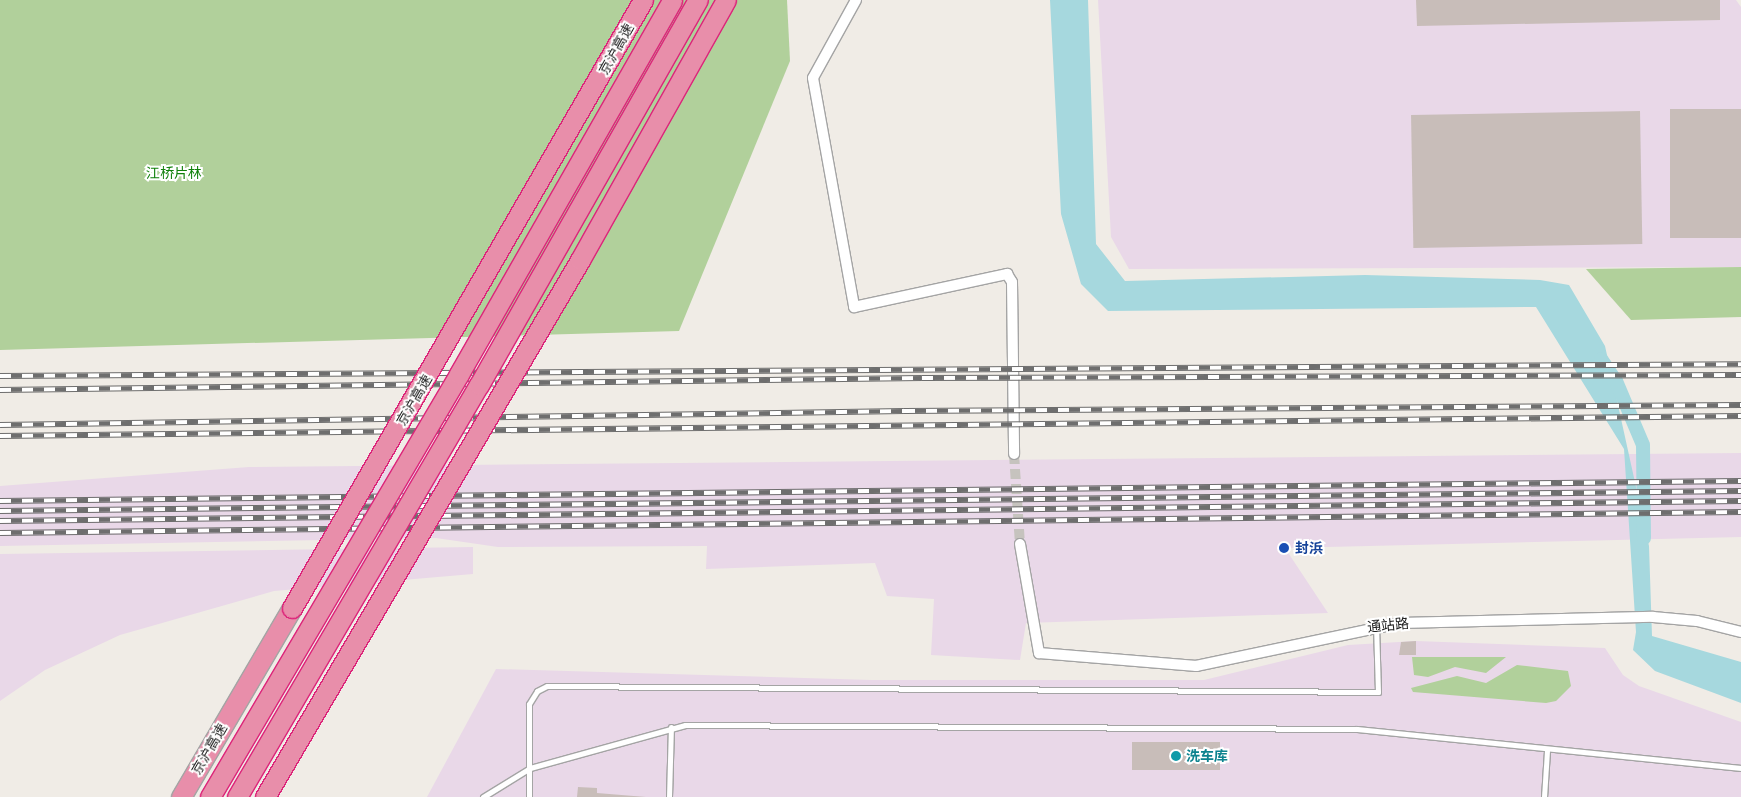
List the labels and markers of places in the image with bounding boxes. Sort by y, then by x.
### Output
place label: 封浜 [1295,540,1323,556]
marker: 封浜 [1277,541,1291,555]
place label: 洗车库 [1186,748,1228,764]
marker: 洗车库 [1170,750,1182,762]

